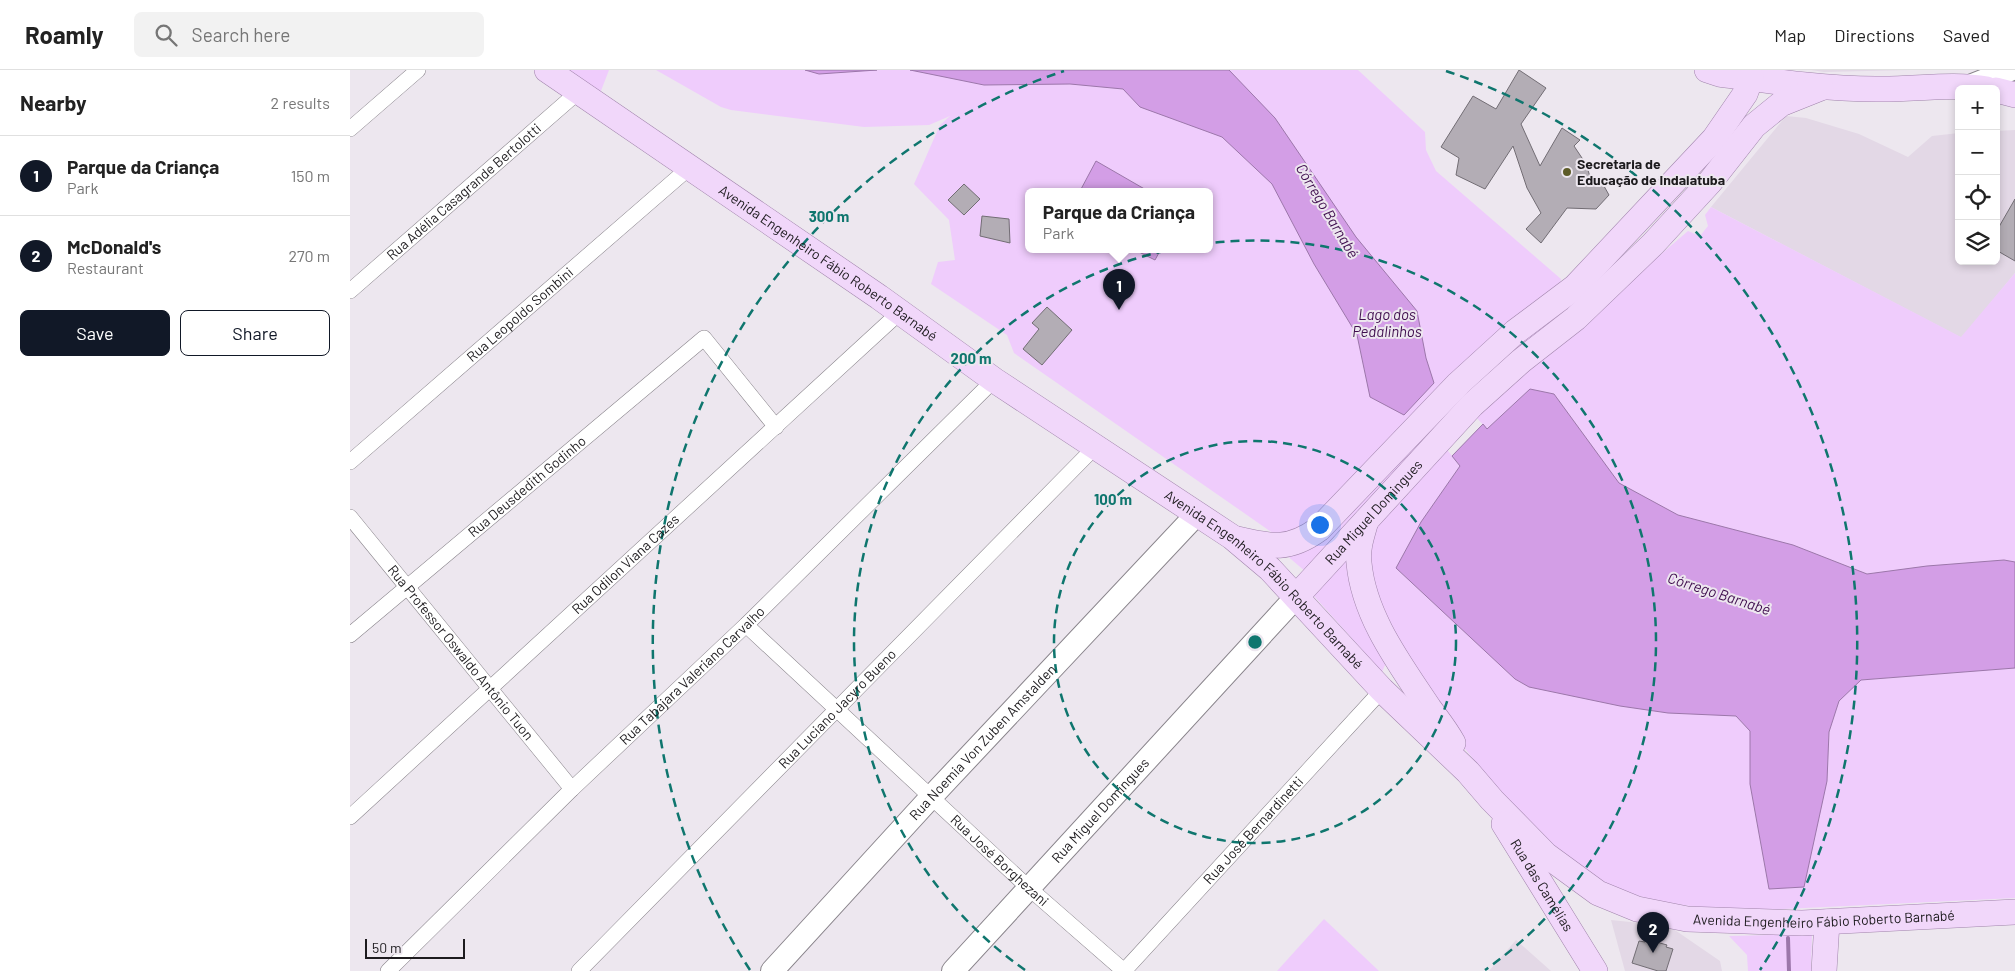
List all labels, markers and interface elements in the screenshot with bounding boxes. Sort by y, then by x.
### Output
search box [134,12,484,57]
text: Roamly [25,20,104,49]
icon: search [152,21,180,49]
text: Search here [192,23,290,46]
text: Map [1774,24,1806,46]
text: Directions [1834,24,1915,46]
text: Saved [1943,24,1990,46]
map controls [1955,85,2000,265]
button: + [1955,85,2000,130]
text: Nearby [20,90,86,115]
text: 2 results [271,93,330,112]
street label: Rua Adélia Casagrande Bertolotti [383,119,544,263]
button: − [1955,130,2000,175]
text: Parque da Criança [67,155,219,178]
place label: Secretaria de Educação de Indaiatuba [1577,155,1725,188]
water label: Córrego Barnabé [1293,160,1363,261]
text: 1 [33,166,39,185]
text: 150 m [291,166,330,185]
marker: Secretaria de Educação de Indaiatuba [1561,166,1573,178]
button: locate [1955,175,2000,220]
text: Park [67,178,98,197]
street label: Avenida Engenheiro Fábio Roberto Barnabé [716,181,941,344]
popup [1025,188,1213,253]
text: Parque da Criança [1043,200,1195,223]
text: 300 m [809,207,849,225]
button: layers [1955,220,2000,265]
text: Park [1043,223,1074,242]
text: McDonald's [67,235,161,258]
text: 2 [32,246,40,265]
text: 270 m [288,246,330,265]
text: Restaurant [67,258,144,277]
street label: Rua Leopoldo Sombini [463,263,576,365]
pin: 1 [1103,269,1135,310]
water label: Lago dos Pedalinhos [1352,305,1422,340]
button: Save [20,310,170,356]
button: Share [180,310,330,356]
text: 200 m [950,349,992,367]
street label: Rua Deusdedith Godinho [464,432,589,540]
street label: Rua Miguel Domingues [1321,456,1426,568]
street label: Avenida Engenheiro Fábio Roberto Barnabé [1161,486,1367,672]
text: 100 m [1094,490,1132,508]
street label: Rua Odilon Viana Cazes [568,510,683,617]
your location [1307,512,1333,538]
street label: Rua Professor Oswaldo Antônio Tuon [385,561,538,743]
water label: Córrego Barnabé [1666,568,1773,618]
street label: Rua Tabajara Valeriano Carvalho [616,602,768,748]
centre of rings [1246,633,1264,651]
street label: Rua Luciano Jacyro Bueno [774,645,899,772]
street label: Rua Noemia Von Zuben Amstalden [905,661,1059,823]
street label: Rua Miguel Domingues [1048,754,1152,866]
street label: Rua José Bernardinetti [1199,773,1306,887]
street label: Rua José Borghezani [947,811,1052,909]
street label: Rua das Camélias [1507,836,1577,935]
street label: Avenida Engenheiro Fábio Roberto Barnabé [1693,906,1955,931]
pin: 2 [1637,912,1669,953]
scale bar [365,936,465,959]
text: 50 m [372,939,401,956]

